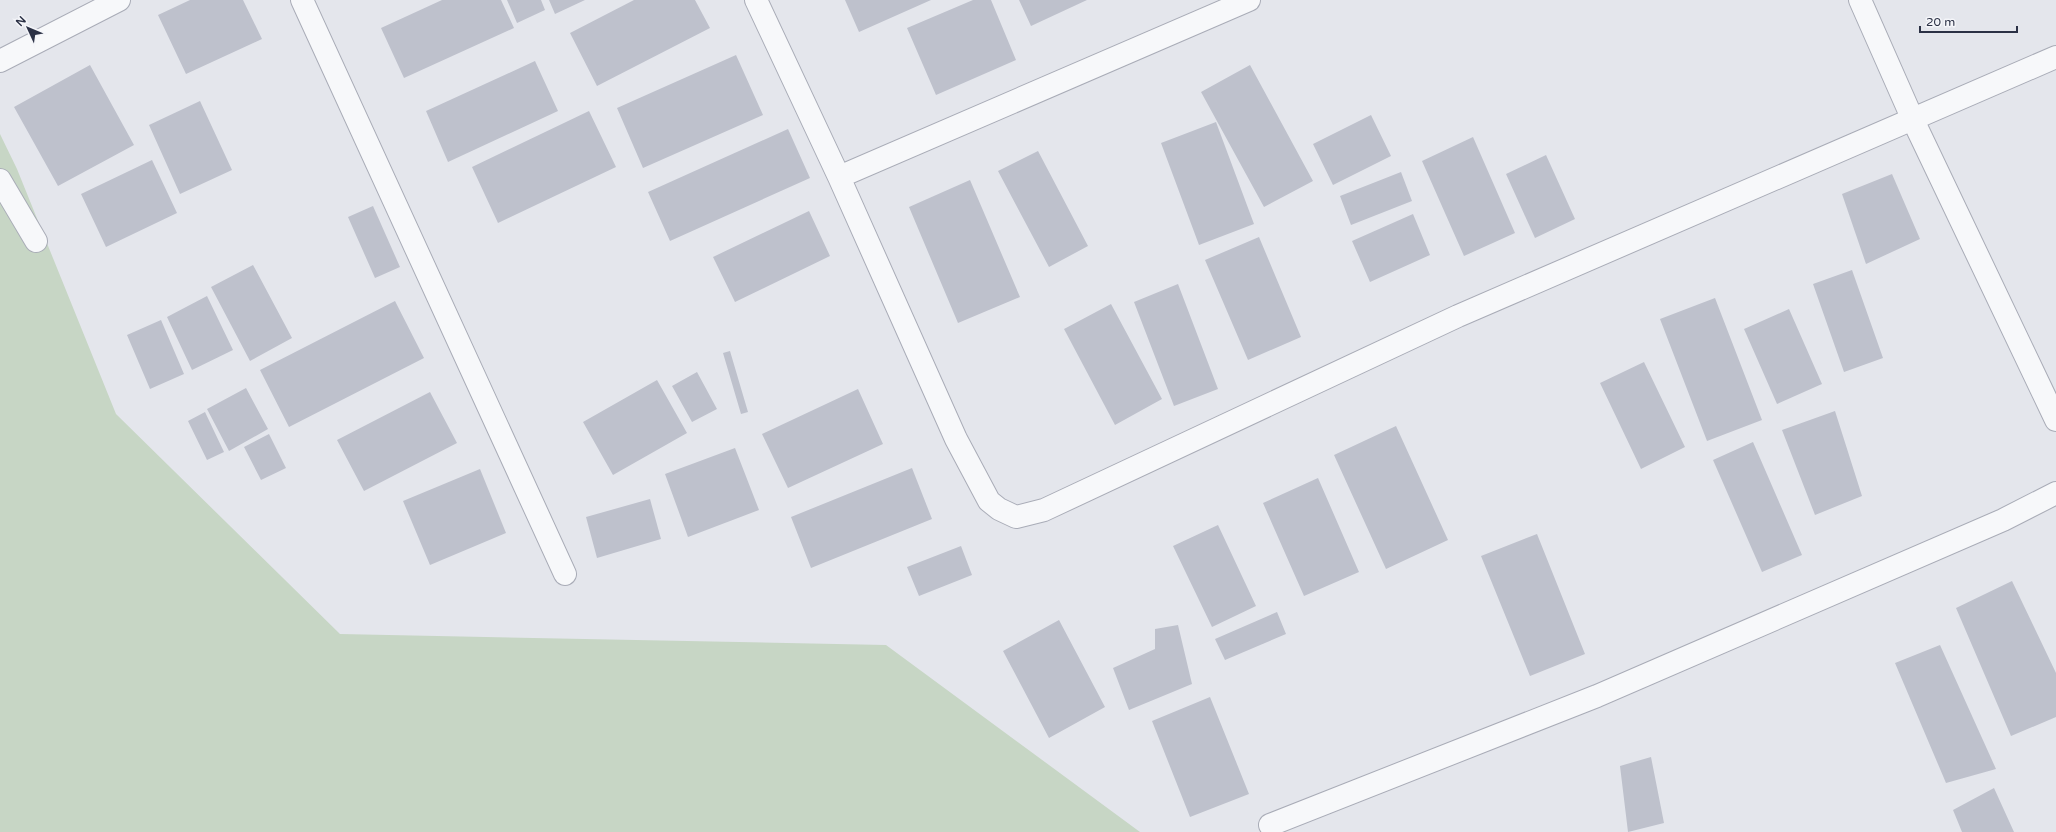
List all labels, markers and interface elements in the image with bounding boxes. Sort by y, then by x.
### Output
north arrow [8,8,48,48]
scale bar [1920,8,2017,34]
text: N [13,14,29,29]
text: 20 m [1926,15,1955,29]

